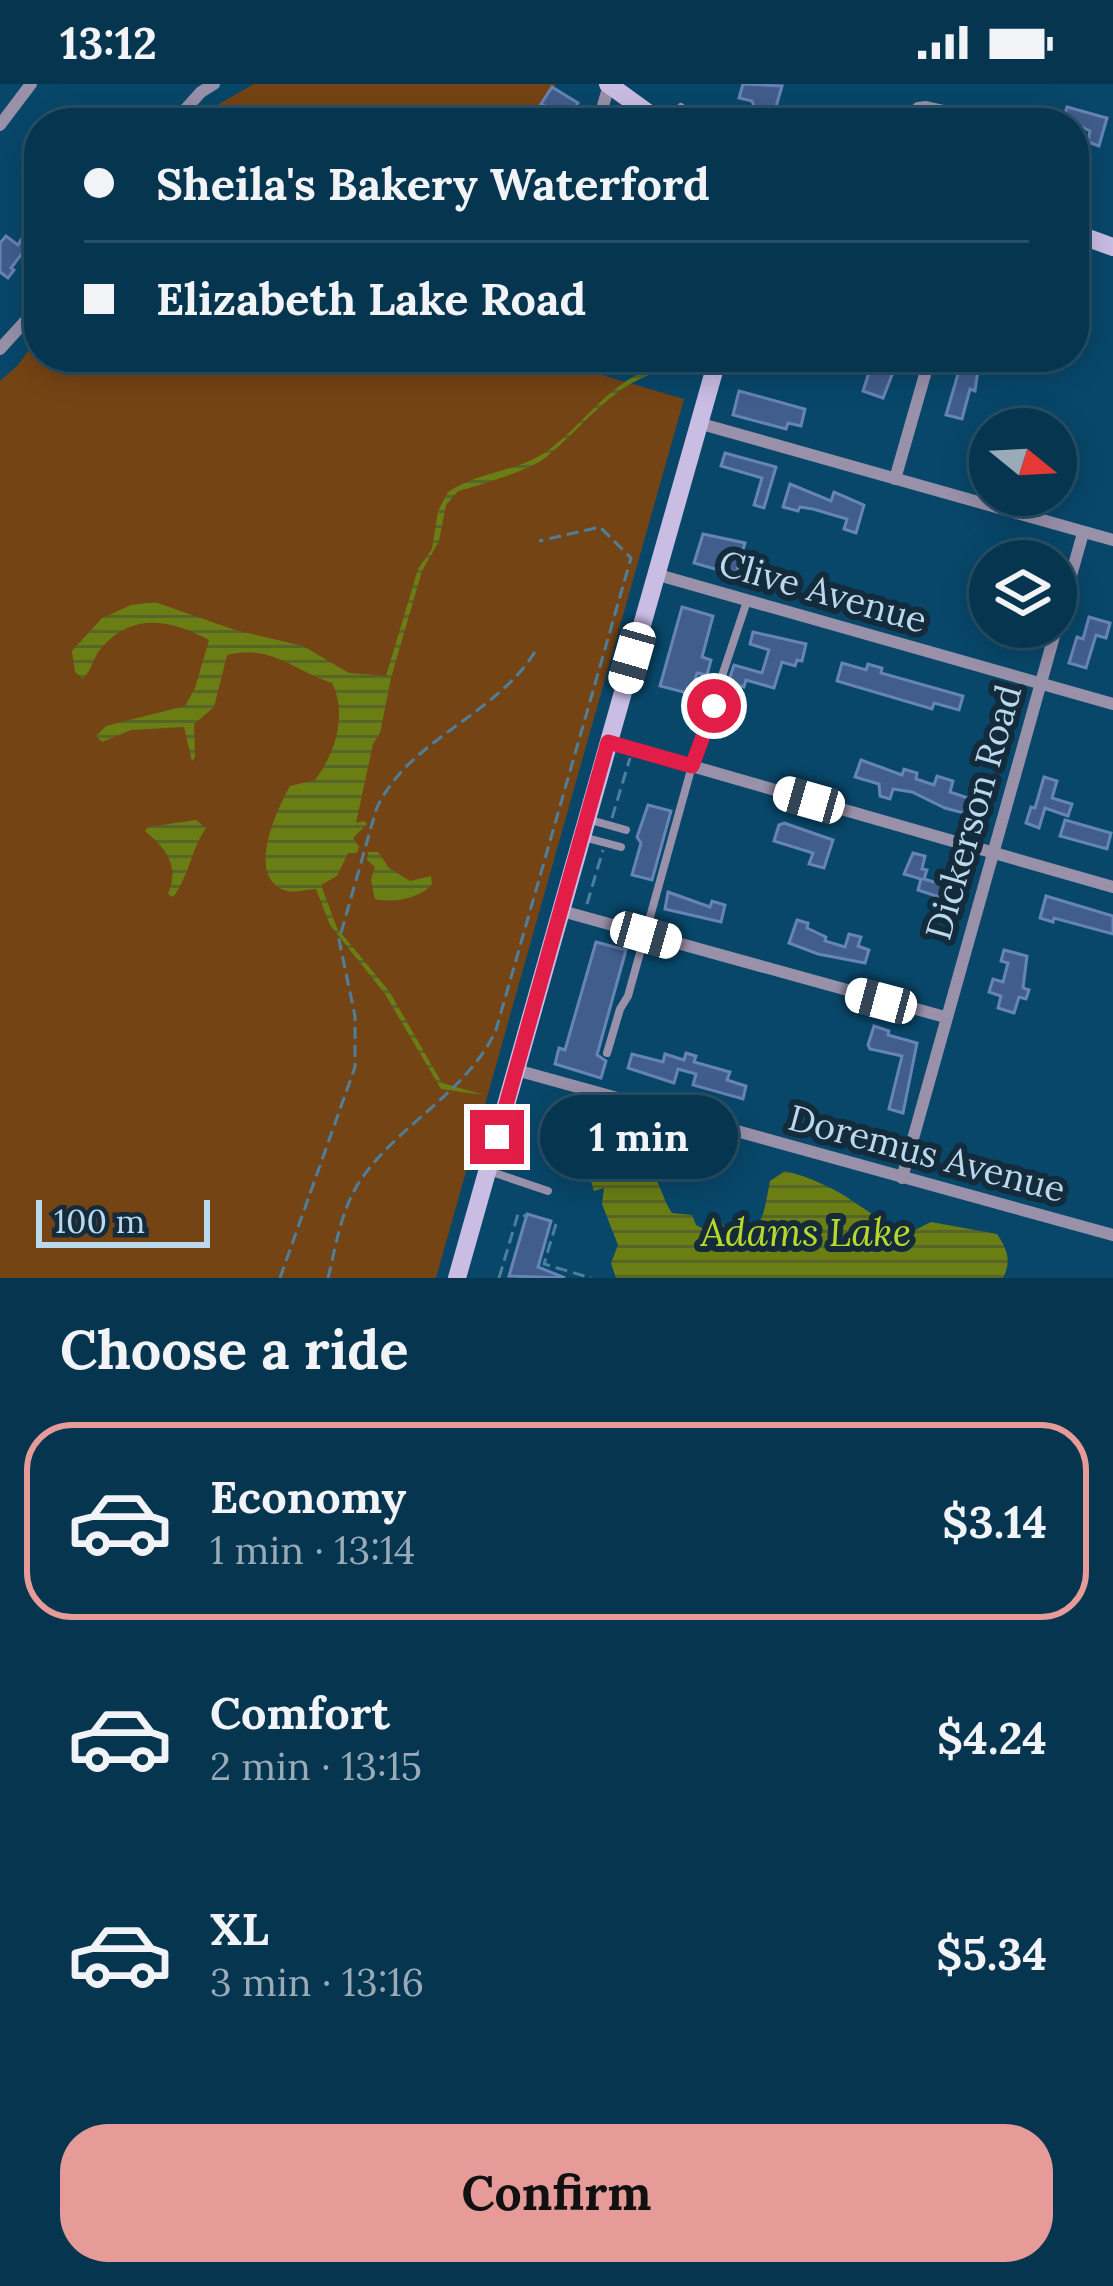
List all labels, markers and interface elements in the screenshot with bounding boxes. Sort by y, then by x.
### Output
text: 13:12 [60,14,157,71]
text: Sheila's Bakery Waterford [156,155,710,212]
text: Elizabeth Lake Road [156,270,586,327]
north arrow [969,408,1077,516]
map controls [969,408,1077,648]
street label: Clive Avenue [714,539,932,643]
button: layers [969,540,1077,648]
car [605,618,659,698]
route start [687,679,741,733]
street label: Dickerson Road [915,679,1031,945]
car [769,773,849,827]
car [606,908,686,962]
car [842,974,920,1028]
street label: Doremus Avenue [784,1094,1070,1212]
callout: 1 min [539,1095,737,1179]
route end [470,1110,524,1164]
text: 1 min [589,1112,689,1162]
scale bar [36,1194,210,1247]
text: 100 m [54,1200,145,1242]
water label: Adams Lake [700,1207,911,1257]
text: Choose a ride [60,1315,409,1384]
icon: car [66,1467,174,1575]
text: Economy [210,1468,406,1525]
text: $3.14 [942,1493,1047,1550]
text: 1 min · 13:14 [210,1525,415,1575]
icon: car [66,1683,174,1791]
text: Comfort [210,1684,390,1741]
text: $4.24 [937,1709,1047,1766]
text: 2 min · 13:15 [210,1741,422,1791]
icon: car [66,1899,174,2007]
text: XL [210,1900,269,1957]
text: $5.34 [936,1925,1047,1982]
text: 3 min · 13:16 [210,1957,424,2007]
button: Confirm [60,2124,1053,2262]

